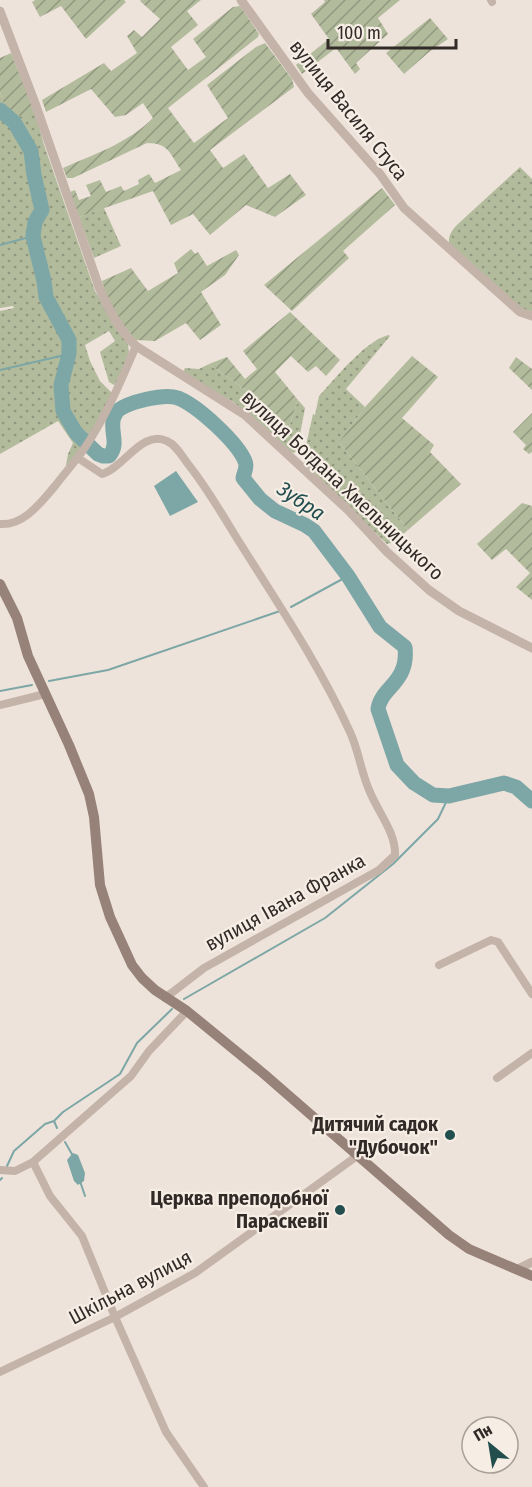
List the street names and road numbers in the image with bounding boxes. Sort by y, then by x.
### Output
street label: вулиця Василя Стуса [285,35,413,185]
street label: вулиця Богдана Хмельницького [237,385,449,585]
street label: вулиця Івана Франка [201,848,369,956]
street label: Шкільна вулиця [64,1245,196,1329]

